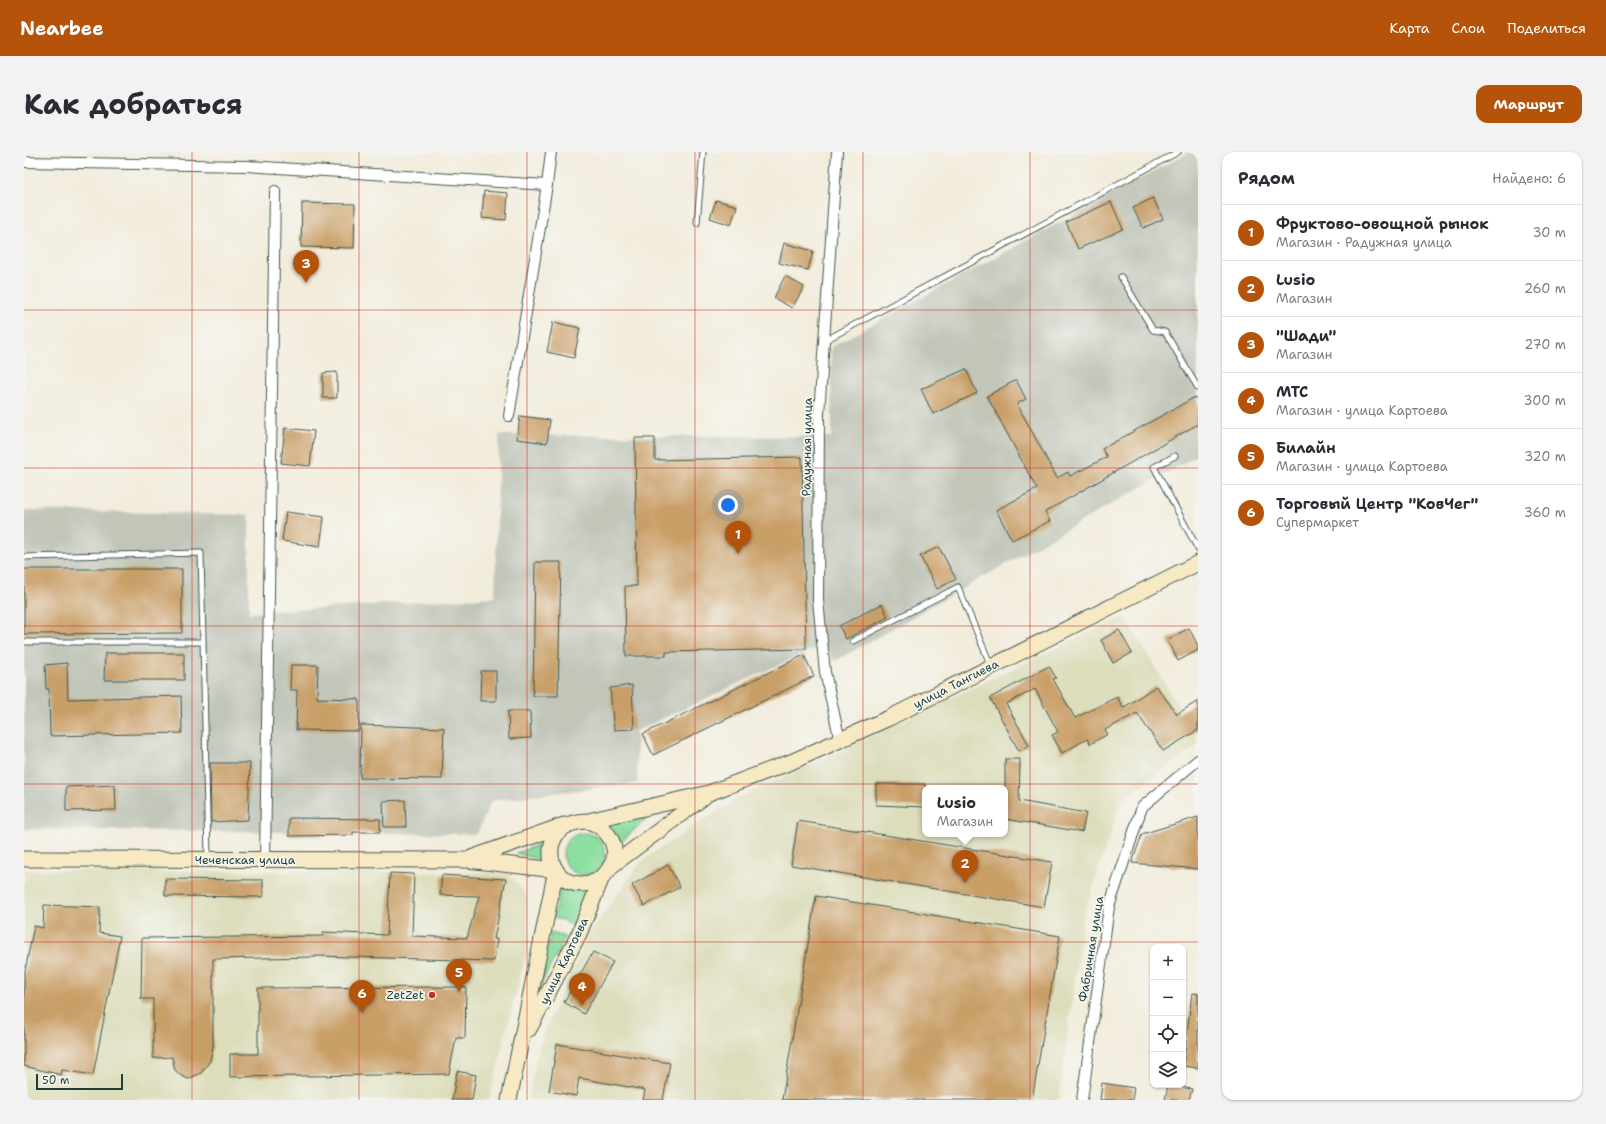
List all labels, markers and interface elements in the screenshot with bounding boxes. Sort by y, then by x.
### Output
text: Nearbee [20,16,104,41]
text: Карта [1389,19,1430,37]
text: Слои [1452,19,1485,37]
text: Поделиться [1507,19,1586,37]
text: Как добраться [24,85,243,123]
button: Маршрут [1476,85,1582,123]
text: Рядом [1238,167,1295,189]
text: Найдено: 6 [1492,170,1566,187]
text: Фруктово-овощной рынок [1276,214,1489,234]
text: 1 [1248,224,1254,241]
text: 30 m [1532,224,1566,241]
text: Магазин · Радужная улица [1276,234,1452,251]
pin: 3 [293,250,319,283]
text: Lusio [1276,270,1315,290]
text: 2 [1246,280,1256,297]
text: 260 m [1524,280,1566,297]
text: Магазин [1276,290,1332,307]
text: "Шади" [1276,326,1336,346]
text: 3 [1246,336,1256,353]
text: 270 m [1524,336,1566,353]
text: Магазин [1276,346,1332,363]
text: МТС [1276,382,1308,402]
text: 4 [1246,392,1256,409]
text: 300 m [1523,392,1566,409]
street label: Радужная улица [798,397,816,496]
text: Магазин · улица Картоева [1276,402,1448,419]
text: Билайн [1276,438,1336,458]
text: 5 [1247,448,1255,465]
text: 320 m [1524,448,1566,465]
text: Магазин · улица Картоева [1276,458,1448,475]
text: Торговый Центр "КовЧег" [1276,494,1478,514]
your location [718,495,738,515]
text: 6 [1246,504,1256,521]
text: 360 m [1524,504,1566,521]
text: Супермаркет [1276,514,1359,531]
pin: 1 [725,521,751,554]
street label: улица Тангиева [911,655,1002,712]
popup [922,785,1008,837]
text: Lusio [937,793,976,813]
text: Магазин [937,813,993,830]
pin: 2 [952,850,978,883]
street label: Чеченская улица [195,852,296,868]
street label: Фабричная улица [1075,894,1107,1003]
street label: улица Картоева [536,914,592,1007]
map controls [1150,944,1186,1088]
button: + [1150,944,1186,980]
pin: 5 [446,959,472,992]
pin: 4 [569,973,595,1006]
pin: 6 [349,980,375,1013]
button: − [1150,980,1186,1016]
place label: ZetZet [387,987,424,1003]
marker: ZetZet [427,990,437,1000]
button: locate [1150,1016,1186,1052]
button: layers [1150,1052,1186,1088]
scale bar [36,1072,123,1091]
text: 50 m [42,1073,70,1088]

